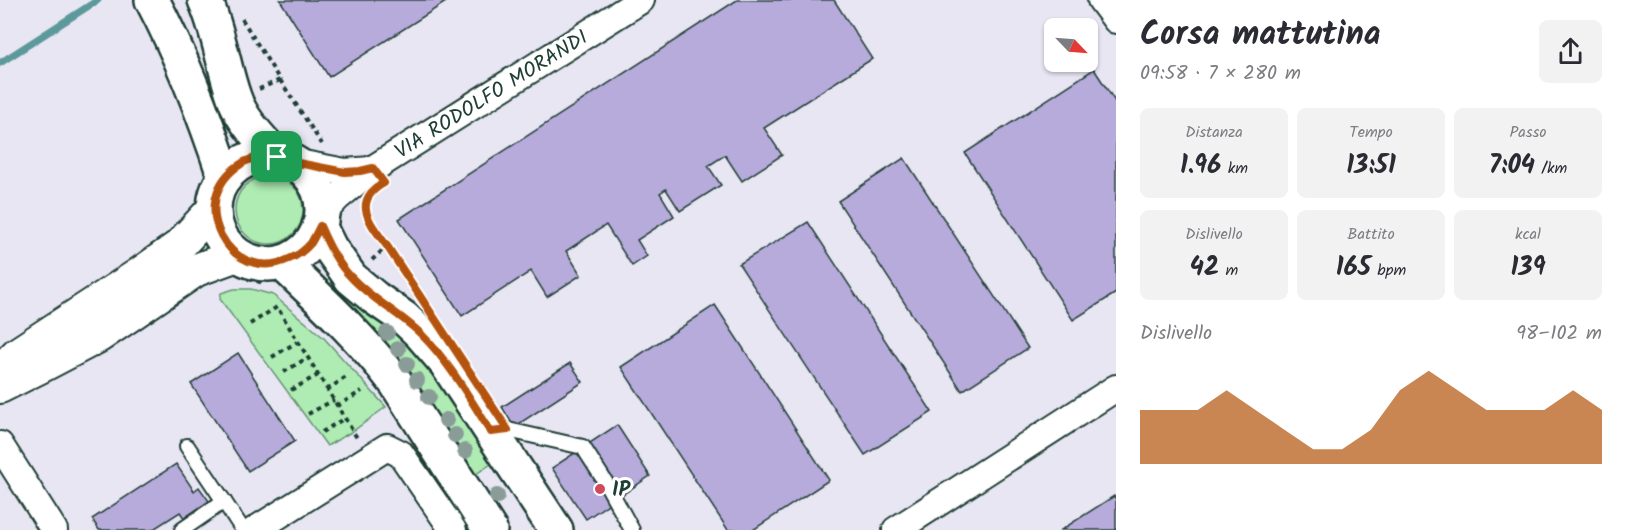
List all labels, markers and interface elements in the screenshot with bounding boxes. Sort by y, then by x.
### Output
text: Corsa mattutina [1140,9,1381,62]
north arrow [1044,18,1098,72]
map controls [1044,18,1098,72]
button: share [1539,20,1602,83]
street label: VIA RODOLFO MORANDI [389,22,595,168]
text: 09:58 · 7 × 280 m [1140,58,1301,90]
text: Distanza [1185,120,1243,145]
text: Tempo [1349,120,1393,145]
text: Passo [1509,120,1547,145]
pin [251,131,302,182]
icon: arrive [260,140,293,173]
text: 1.96 [1180,145,1221,187]
text: 13:51 [1346,145,1396,187]
text: 7:04 [1489,145,1535,187]
text: km [1221,156,1248,181]
text: /km [1535,156,1567,181]
text: Dislivello [1185,222,1243,247]
text: Battito [1347,222,1395,247]
text: kcal [1515,222,1541,247]
text: 42 [1190,247,1219,289]
text: 165 [1336,247,1371,289]
text: 139 [1510,247,1546,289]
text: m [1219,258,1238,283]
text: bpm [1371,258,1406,283]
text: Dislivello [1140,318,1212,350]
text: 98–102 m [1516,318,1602,350]
place label: IP [612,474,631,507]
marker: IP [593,482,607,496]

